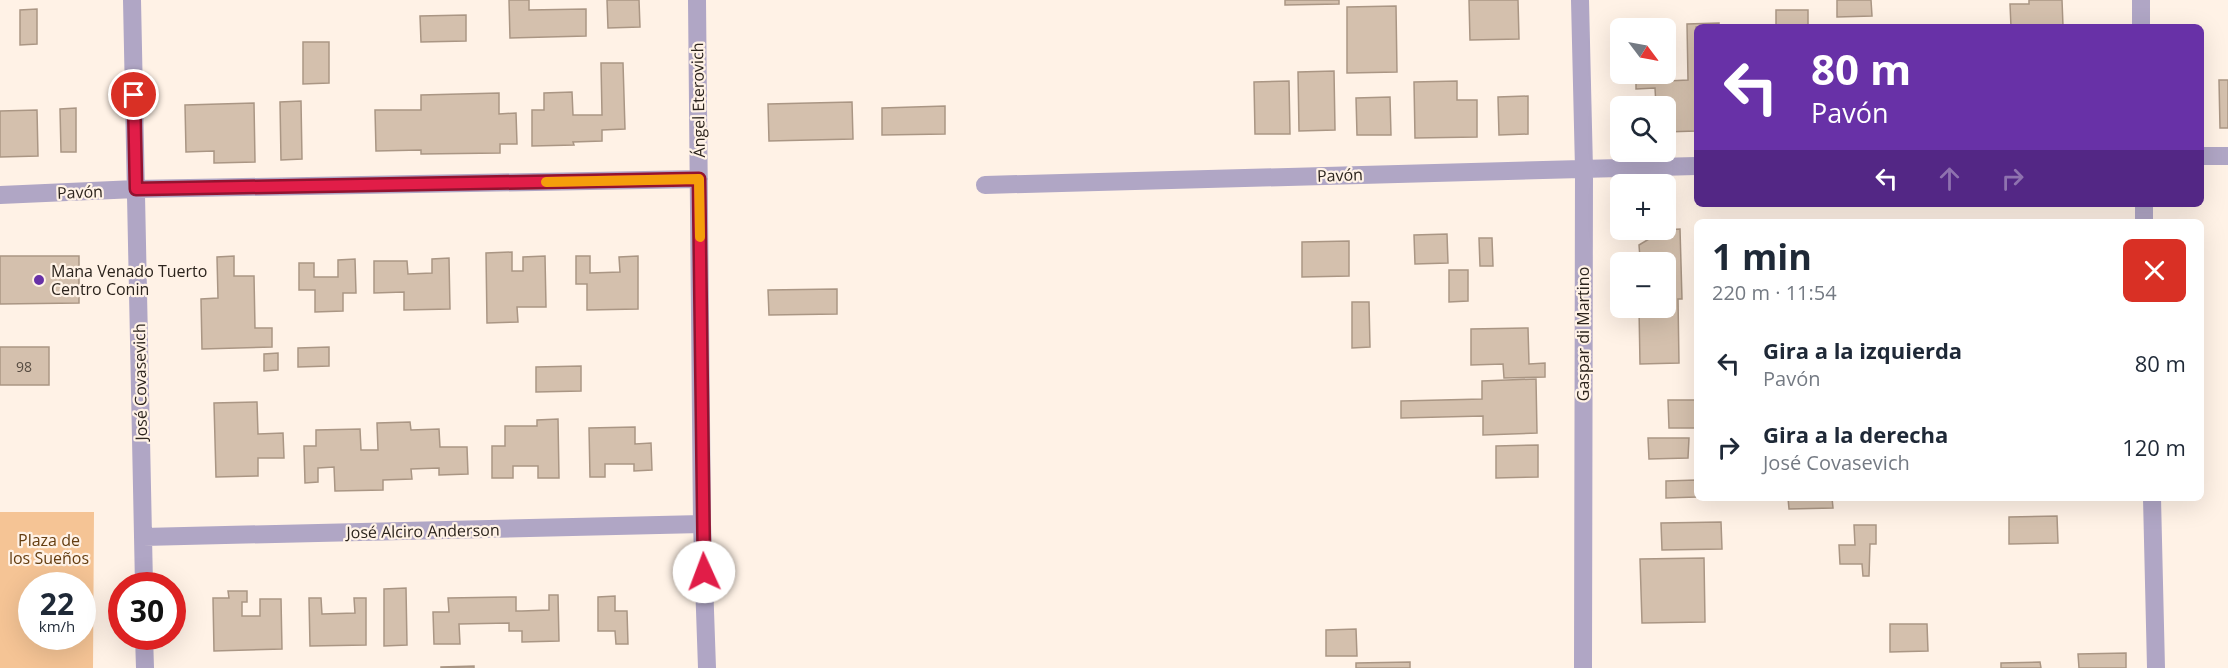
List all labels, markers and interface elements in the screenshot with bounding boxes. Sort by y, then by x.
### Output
north arrow [1610,18,1676,84]
map controls [1610,18,1676,318]
text: 80 m [1811,40,1911,97]
street label: Ángel Eterovich [686,42,710,158]
icon: left [1712,48,1790,126]
pin [108,69,159,120]
icon: arrive [117,78,150,111]
text: Pavón [1811,94,1889,131]
button: search [1610,96,1676,162]
icon: left [1870,162,1903,195]
icon: ahead [1933,162,1966,195]
icon: right [1996,162,2029,195]
street label: Pavón [1317,163,1363,187]
button: + [1610,174,1676,240]
street label: Pavón [57,180,103,204]
text: 1 min [1712,232,1812,281]
button: close [2123,239,2186,302]
button: − [1610,252,1676,318]
place label: Mana Venado Tuerto Centro Conin [51,260,207,300]
street label: Gaspar di Martino [1572,267,1594,401]
marker: Mana Venado Tuerto Centro Conin [32,273,46,287]
text: 220 m · 11:54 [1712,279,1837,306]
street label: José Covasevich [128,323,152,443]
text: Gira a la izquierda [1763,335,1962,365]
icon: left [1712,347,1745,380]
text: 80 m [2135,348,2186,378]
house number: 98 [16,357,32,376]
text: Pavón [1763,365,1820,392]
text: Gira a la derecha [1763,419,1948,449]
icon: right [1712,431,1745,464]
text: 120 m [2122,432,2186,462]
text: José Covasevich [1763,449,1910,476]
street label: José Alciro Anderson [344,519,500,543]
park label: Plaza de los Sueños [9,529,89,569]
position arrow [672,540,736,604]
speed limit sign: 30 [108,572,186,650]
text: 22 [40,583,74,624]
text: km/h [39,616,75,636]

